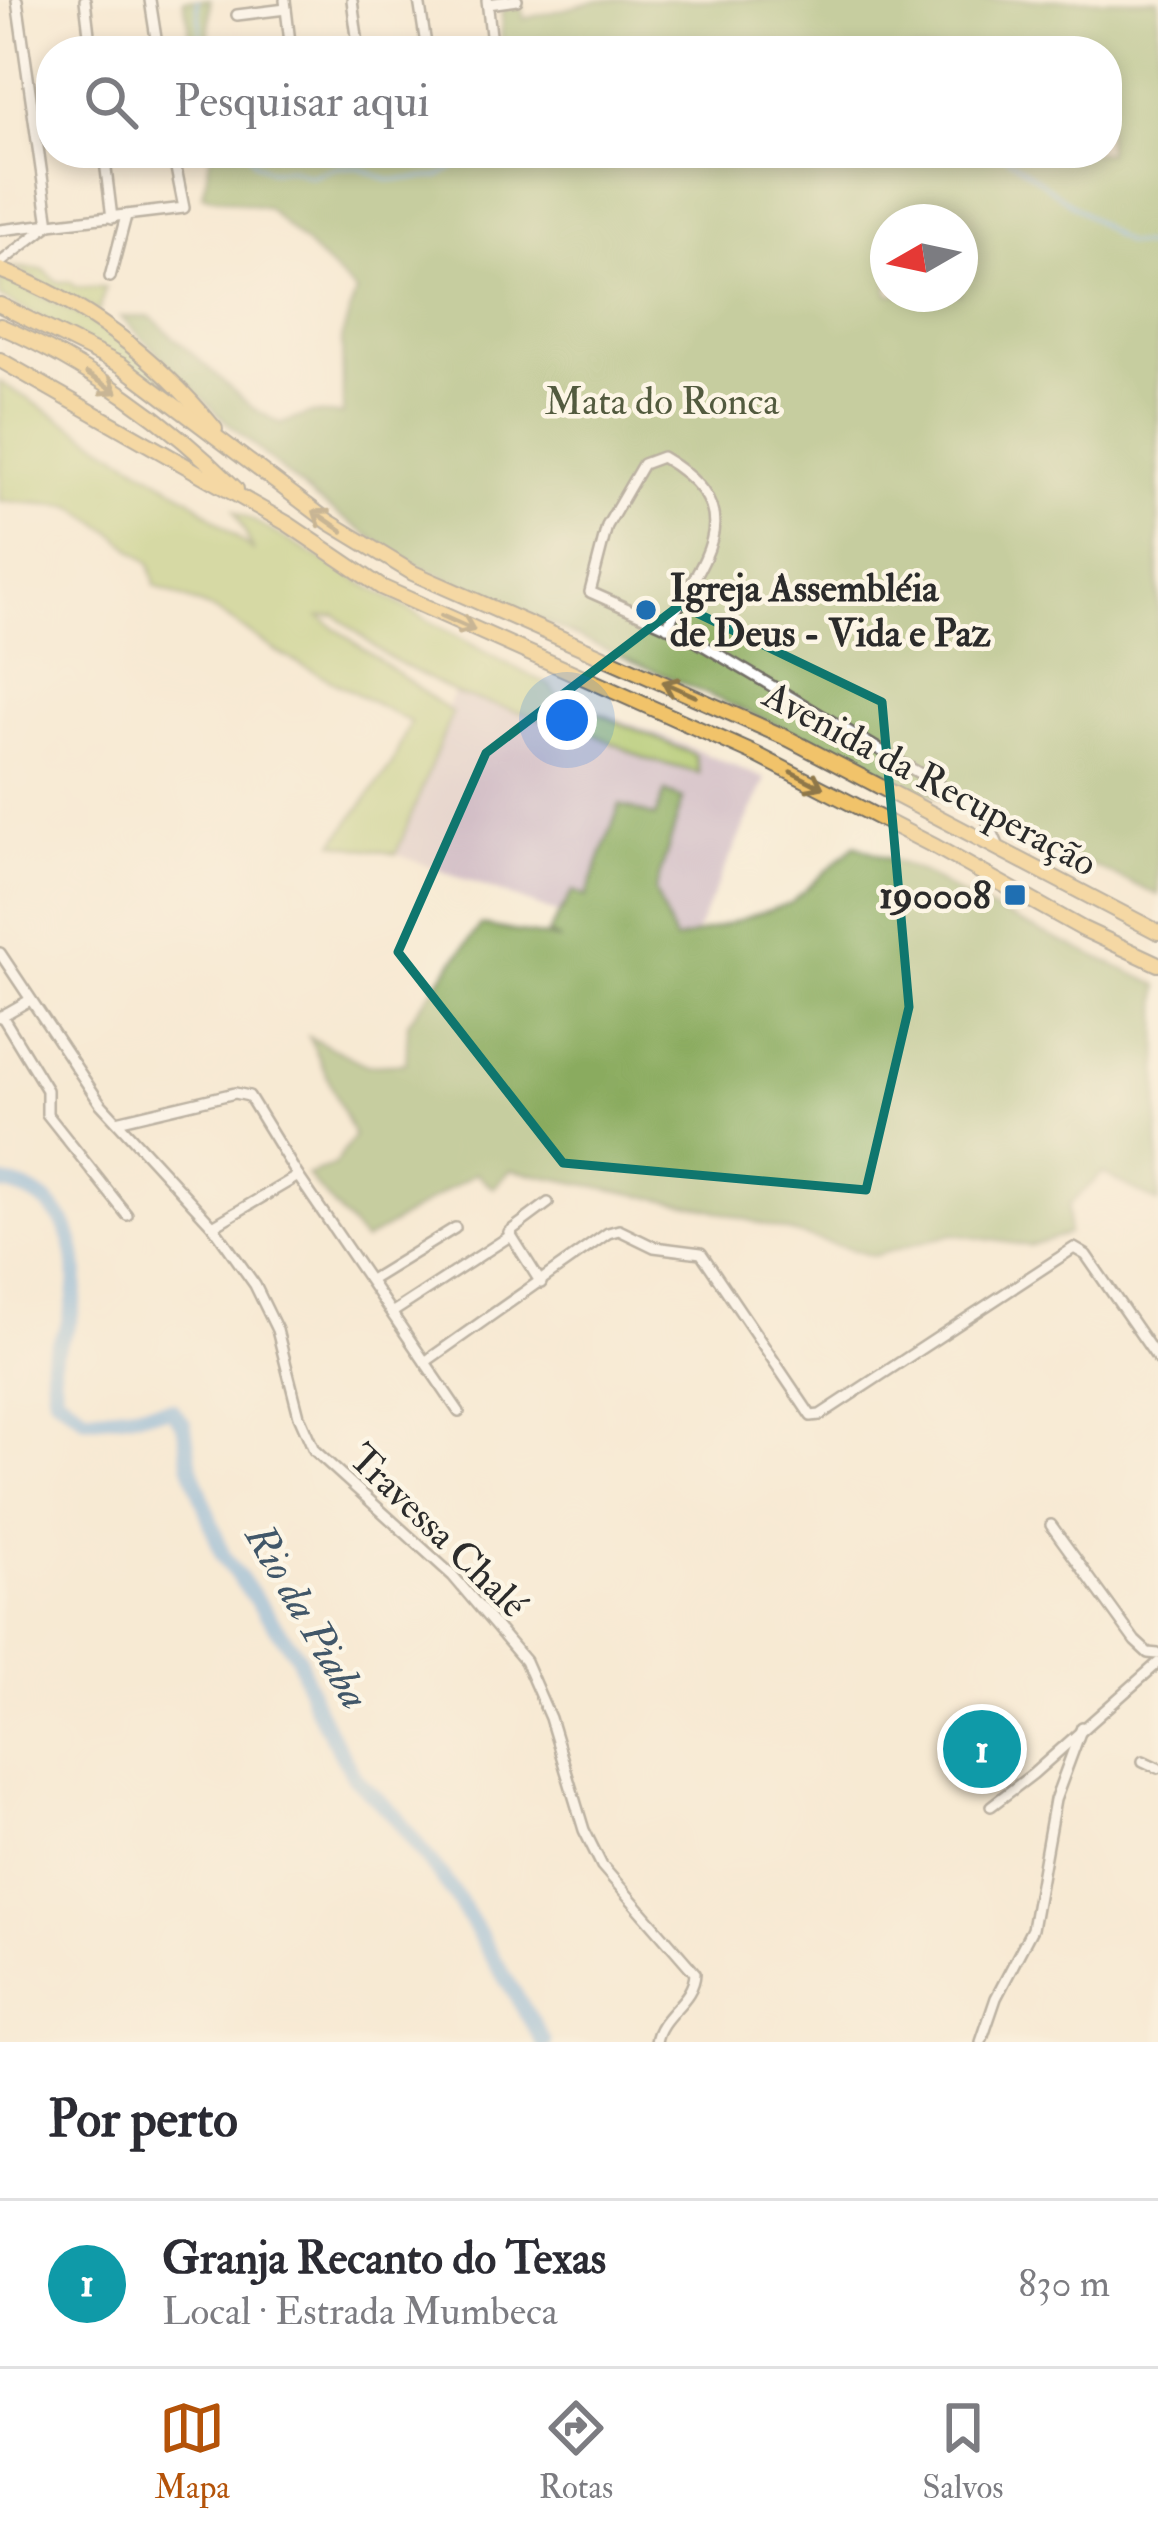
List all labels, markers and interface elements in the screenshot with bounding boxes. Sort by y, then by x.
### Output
search box [36,36,1122,168]
icon: search [78,69,144,135]
text: Pesquisar aqui [174,74,430,130]
north arrow [870,204,978,312]
one-way arrow [84,371,118,395]
park label: Mata do Ronca [545,377,780,426]
one-way arrow [312,509,346,534]
place label: Igreja Assembléia de Deus - Vida e Paz [670,564,991,658]
marker: Igreja Assembléia de Deus - Vida e Paz [633,597,659,623]
one-way arrow [439,614,475,636]
street label: Avenida da Recuperação [754,670,1105,888]
one-way arrow [662,677,698,699]
your location [537,690,597,750]
one-way arrow [788,769,824,792]
place label: 190008 [879,871,991,920]
marker: 190008 [1002,882,1028,908]
street label: Travessa Chalé [338,1434,538,1629]
water label: Rio da Piaba [233,1514,381,1719]
pin: 1 [943,1704,1021,1794]
text: Por perto [48,2088,238,2152]
text: Granja Recanto do Texas [162,2231,606,2287]
text: 1 [80,2259,94,2308]
text: 830 m [1018,2259,1110,2308]
text: Local · Estrada Mumbeca [162,2287,558,2336]
tab: Mapa [154,2395,230,2508]
tab: Rotas [539,2395,613,2508]
tab: Salvos [922,2395,1004,2508]

